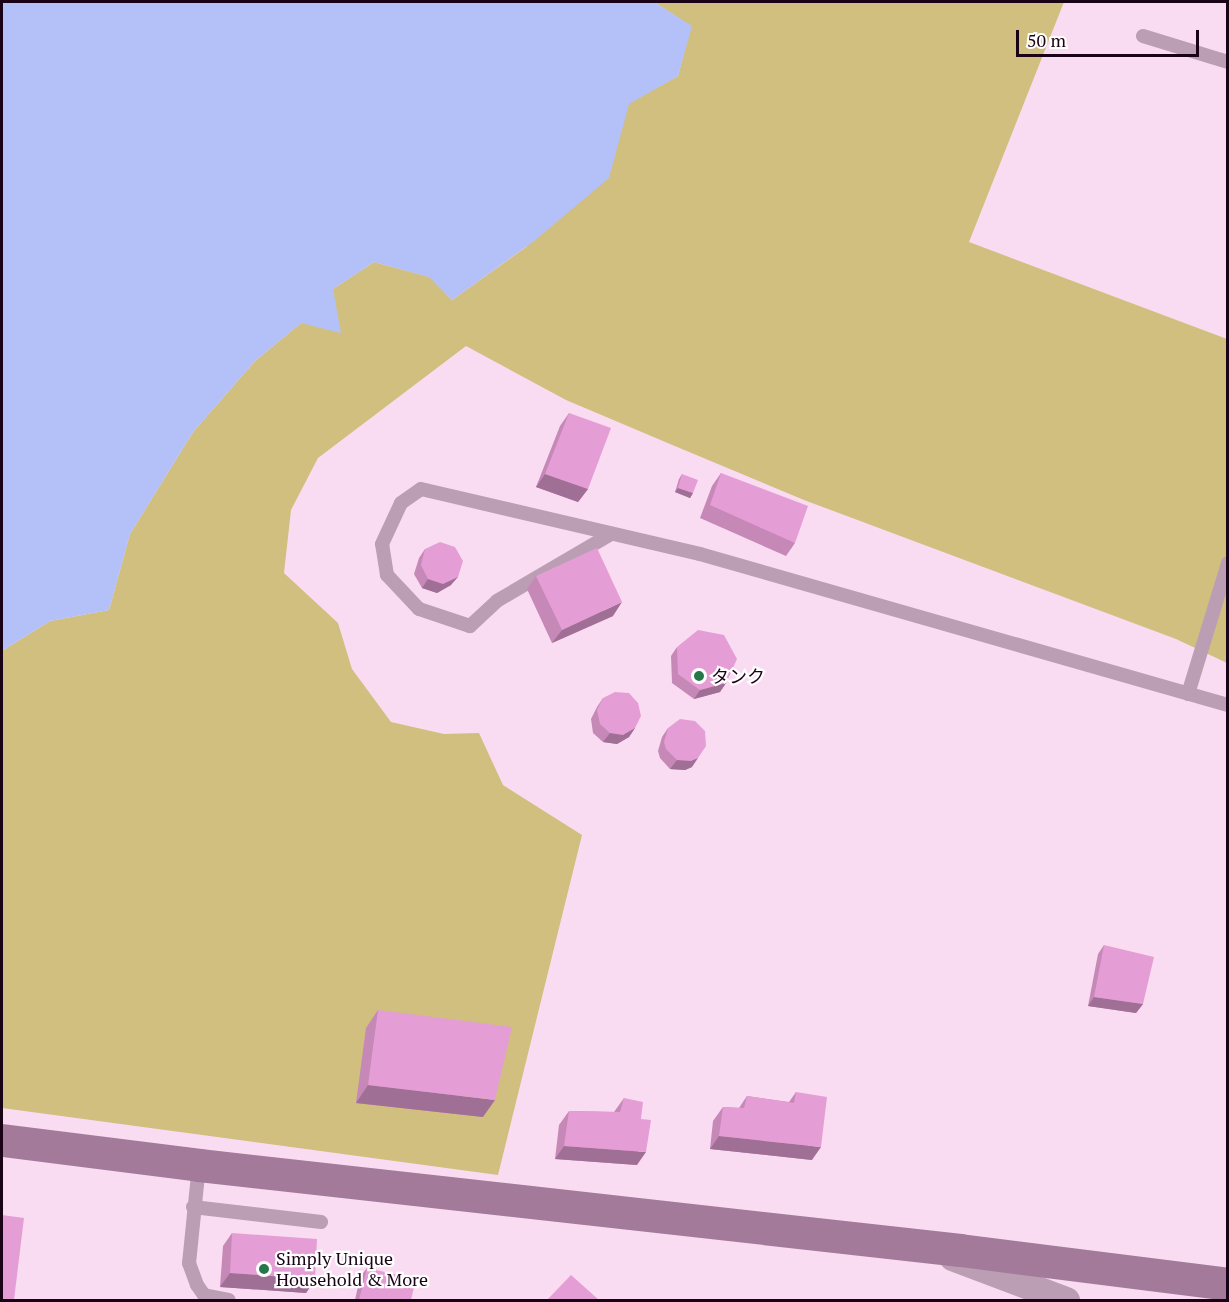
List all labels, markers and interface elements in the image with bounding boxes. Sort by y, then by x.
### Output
scale bar [1019,18,1202,56]
text: 50 m [1027,28,1066,52]
place label: タンク [711,665,765,687]
marker: タンク [692,669,706,683]
place label: Simply Unique Household & More [276,1248,428,1290]
marker: Simply Unique Household & More [257,1262,271,1276]

